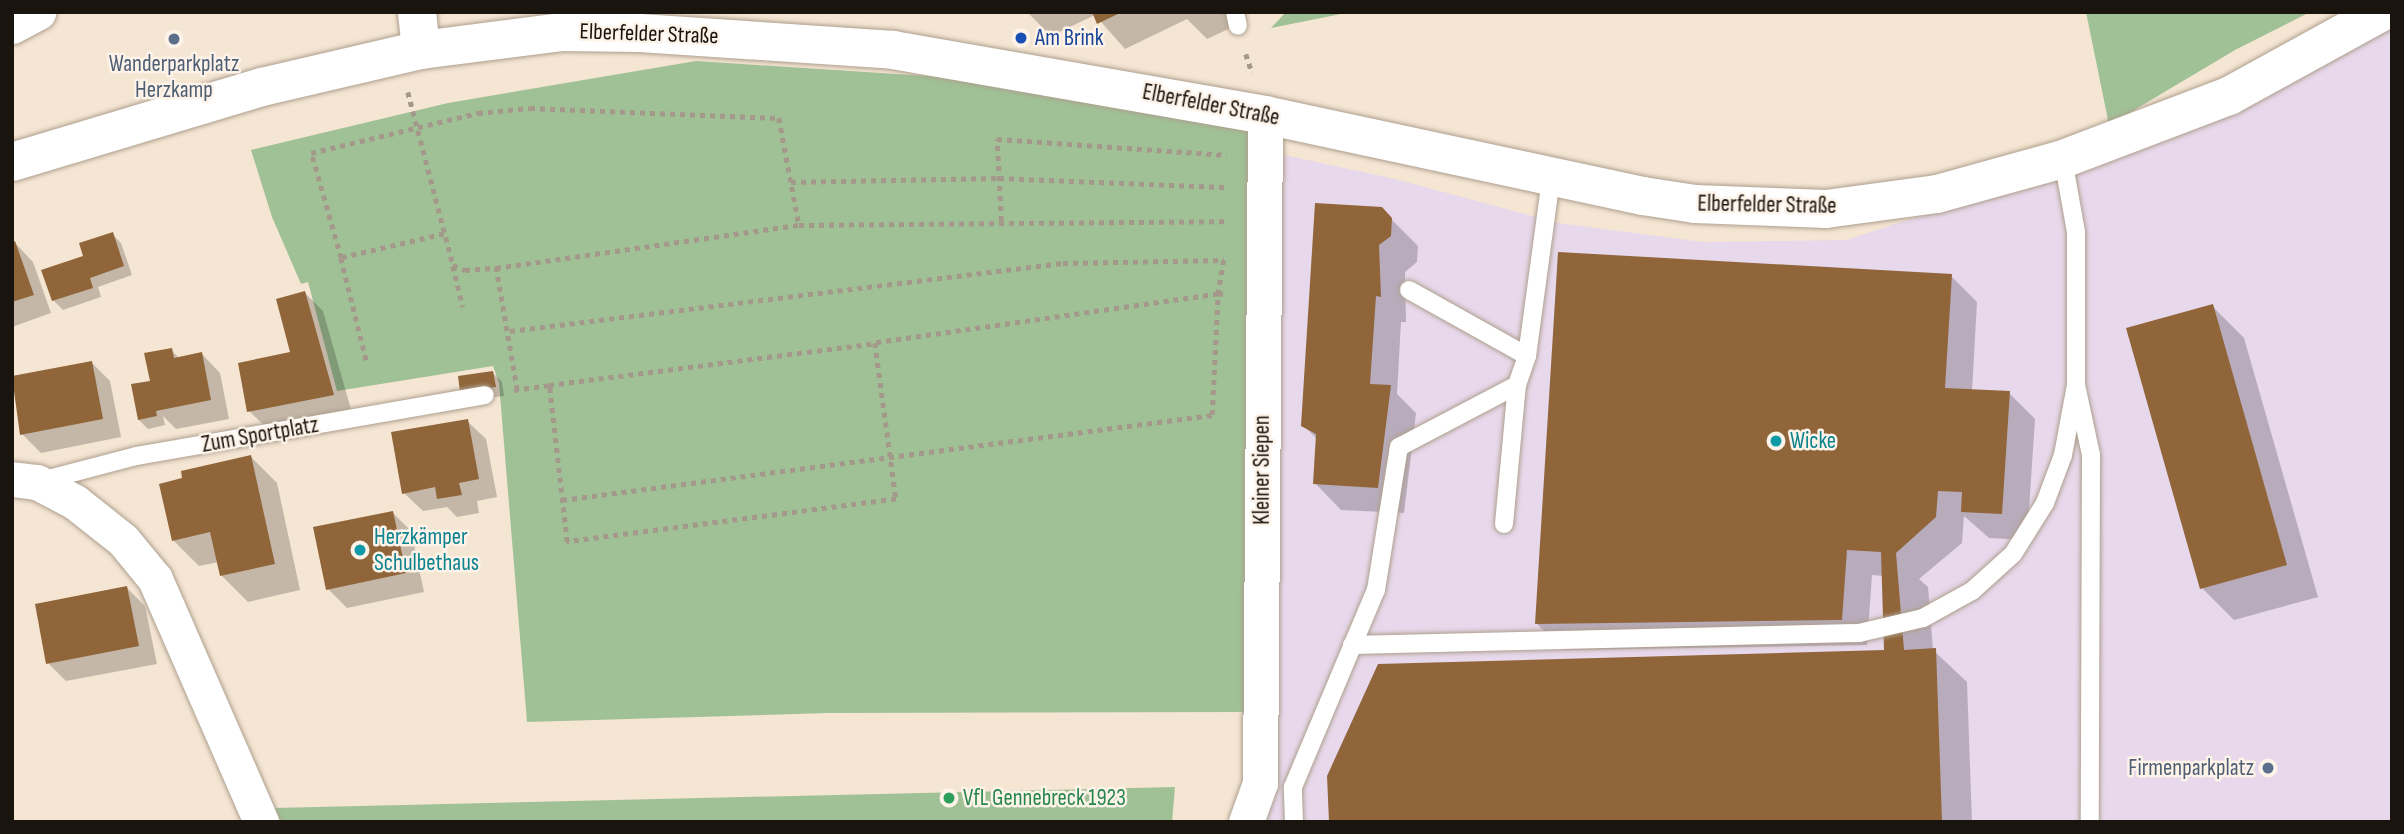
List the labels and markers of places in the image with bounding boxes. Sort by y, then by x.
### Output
place label: Am Brink [1035,24,1103,52]
marker: Am Brink [1013,30,1029,46]
marker: Wanderparkplatz Herzkamp [166,31,182,47]
place label: Wanderparkplatz Herzkamp [109,50,239,104]
place label: Wicke [1790,427,1836,455]
marker: Wicke [1768,433,1784,449]
place label: Herzkämper Schulbethaus [374,523,479,577]
marker: Herzkämper Schulbethaus [352,542,368,558]
place label: Firmenparkplatz [2128,754,2254,782]
marker: Firmenparkplatz [2260,760,2276,776]
place label: VfL Gennebreck 1923 [963,784,1126,812]
marker: VfL Gennebreck 1923 [941,790,957,806]

